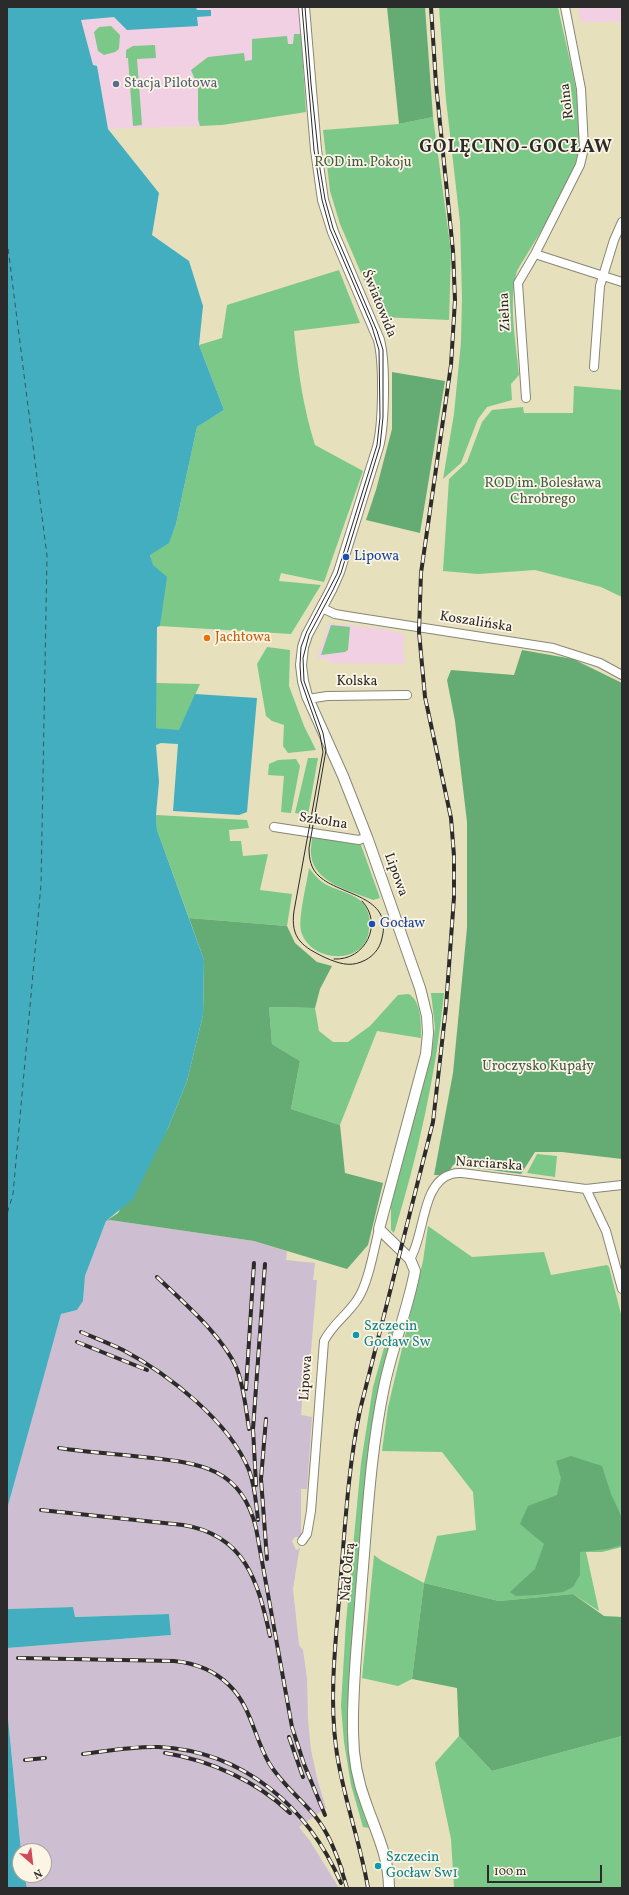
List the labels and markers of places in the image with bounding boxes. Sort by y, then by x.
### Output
place label: Stacja Pilotowa [124,76,217,92]
marker: Stacja Pilotowa [111,79,121,89]
place label: Lipowa [354,549,399,565]
marker: Lipowa [341,552,351,562]
place label: Jachtowa [215,630,271,646]
marker: Jachtowa [202,633,212,643]
place label: Gocław [380,916,425,932]
marker: Gocław [367,919,377,929]
place label: Szczecin Gocław Sw [364,1319,431,1352]
marker: Szczecin Gocław Sw [351,1330,361,1340]
place label: Szczecin Gocław Sw1 [386,1850,458,1882]
marker: Szczecin Gocław Sw1 [373,1861,383,1871]

